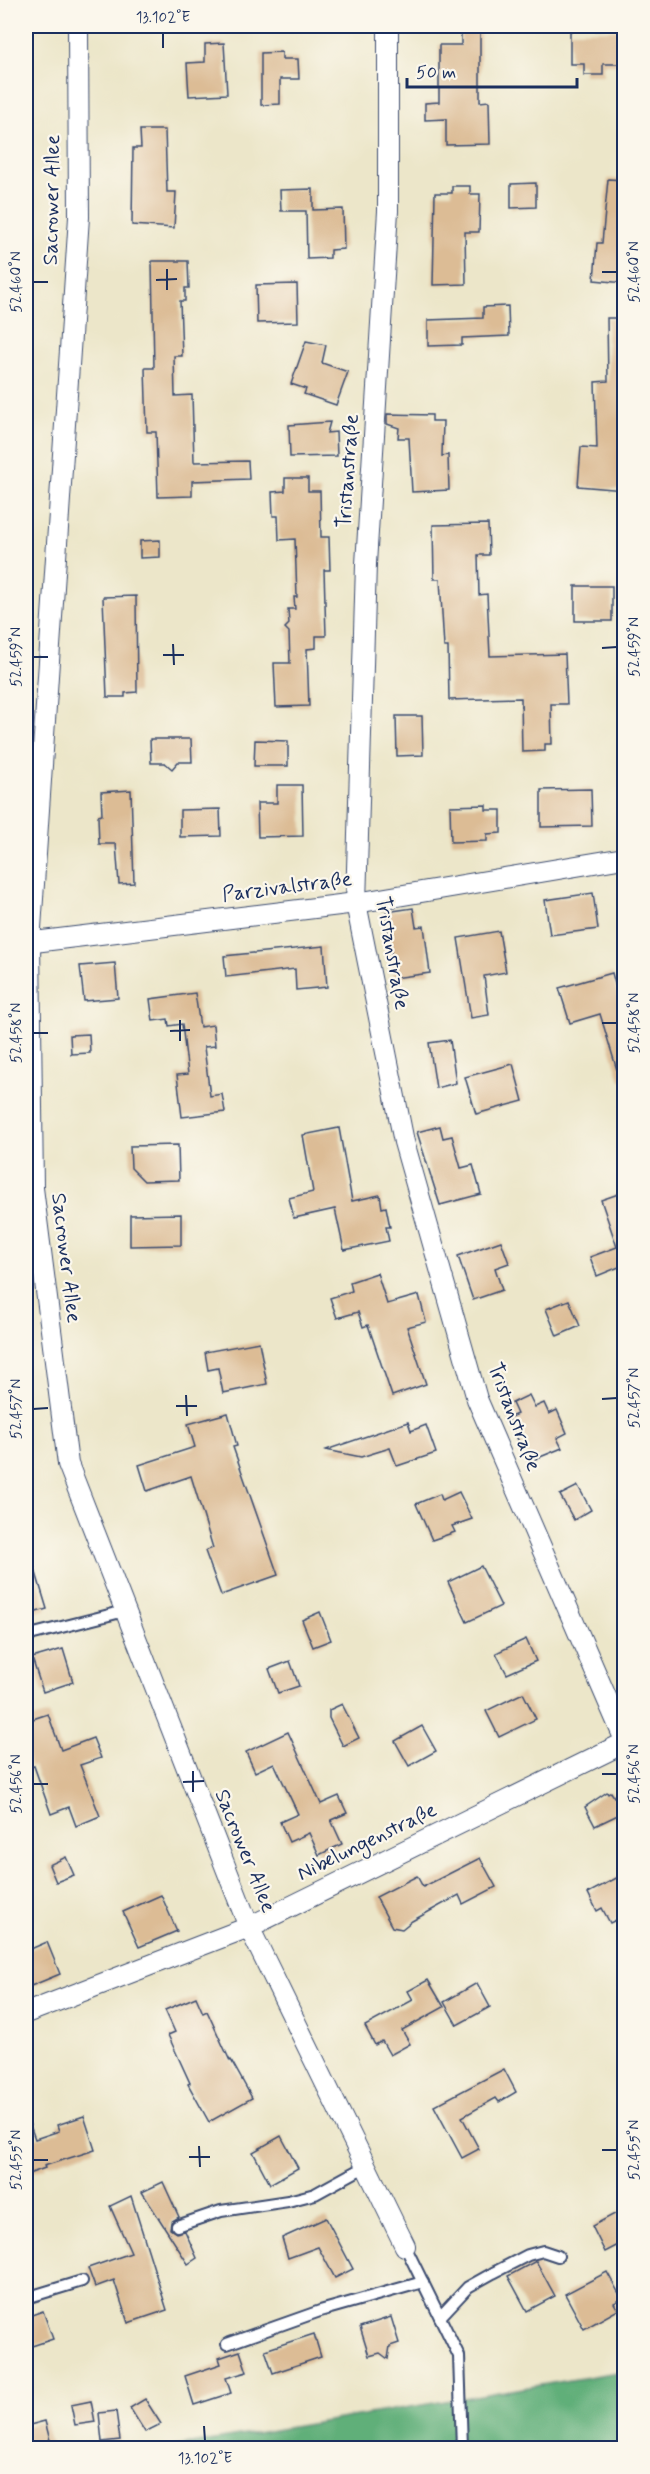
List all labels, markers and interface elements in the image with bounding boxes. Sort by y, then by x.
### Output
text: 13.102°E [136,8,191,28]
scale bar [407,51,576,89]
text: 50 m [416,61,456,85]
street label: Sacrower Allee [37,134,67,266]
text: 52.460°N [625,241,645,303]
text: 52.460°N [7,251,27,313]
street label: Tristanstraße [330,413,366,529]
text: 52.459°N [625,617,645,677]
text: 52.459°N [7,627,27,687]
street label: Parzivalstraße [221,865,353,909]
street label: Tristanstraße [368,894,416,1012]
text: 52.458°N [625,993,645,1053]
text: 52.458°N [7,1003,27,1063]
street label: Sacrower Allee [44,1191,88,1325]
street label: Tristanstraße [480,1359,548,1475]
text: 52.457°N [625,1368,645,1428]
text: 52.457°N [7,1379,27,1439]
text: 52.456°N [625,1744,645,1804]
text: 52.456°N [7,1754,27,1814]
street label: Sacrower Allee [208,1785,282,1917]
street label: Nibelungenstraße [292,1796,442,1889]
text: 52.455°N [625,2120,645,2180]
text: 52.455°N [7,2130,27,2190]
text: 13.102°E [178,2449,233,2469]

